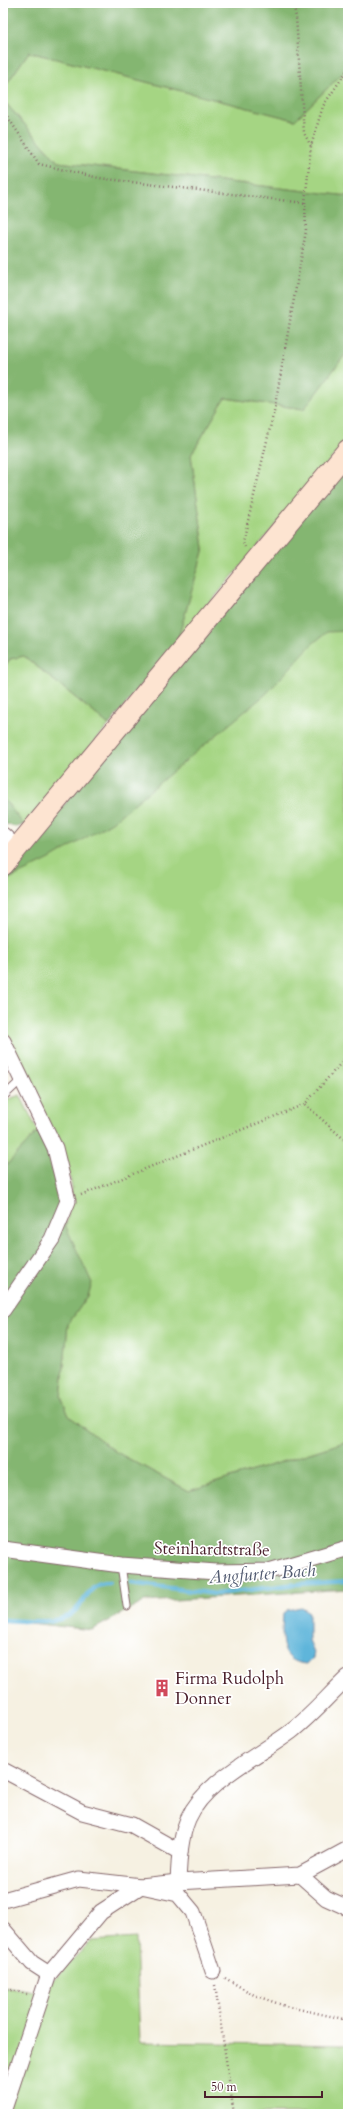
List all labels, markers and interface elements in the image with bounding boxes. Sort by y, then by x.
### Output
street label: Steinhardtstraße [154,1536,270,1562]
water label: Angfurter Bach [207,1558,317,1590]
place label: Firma Rudolph Donner [175,1667,285,1710]
building icon: Firma Rudolph Donner [152,1678,172,1698]
scale bar [205,2073,322,2099]
text: 50 m [211,2079,238,2095]

